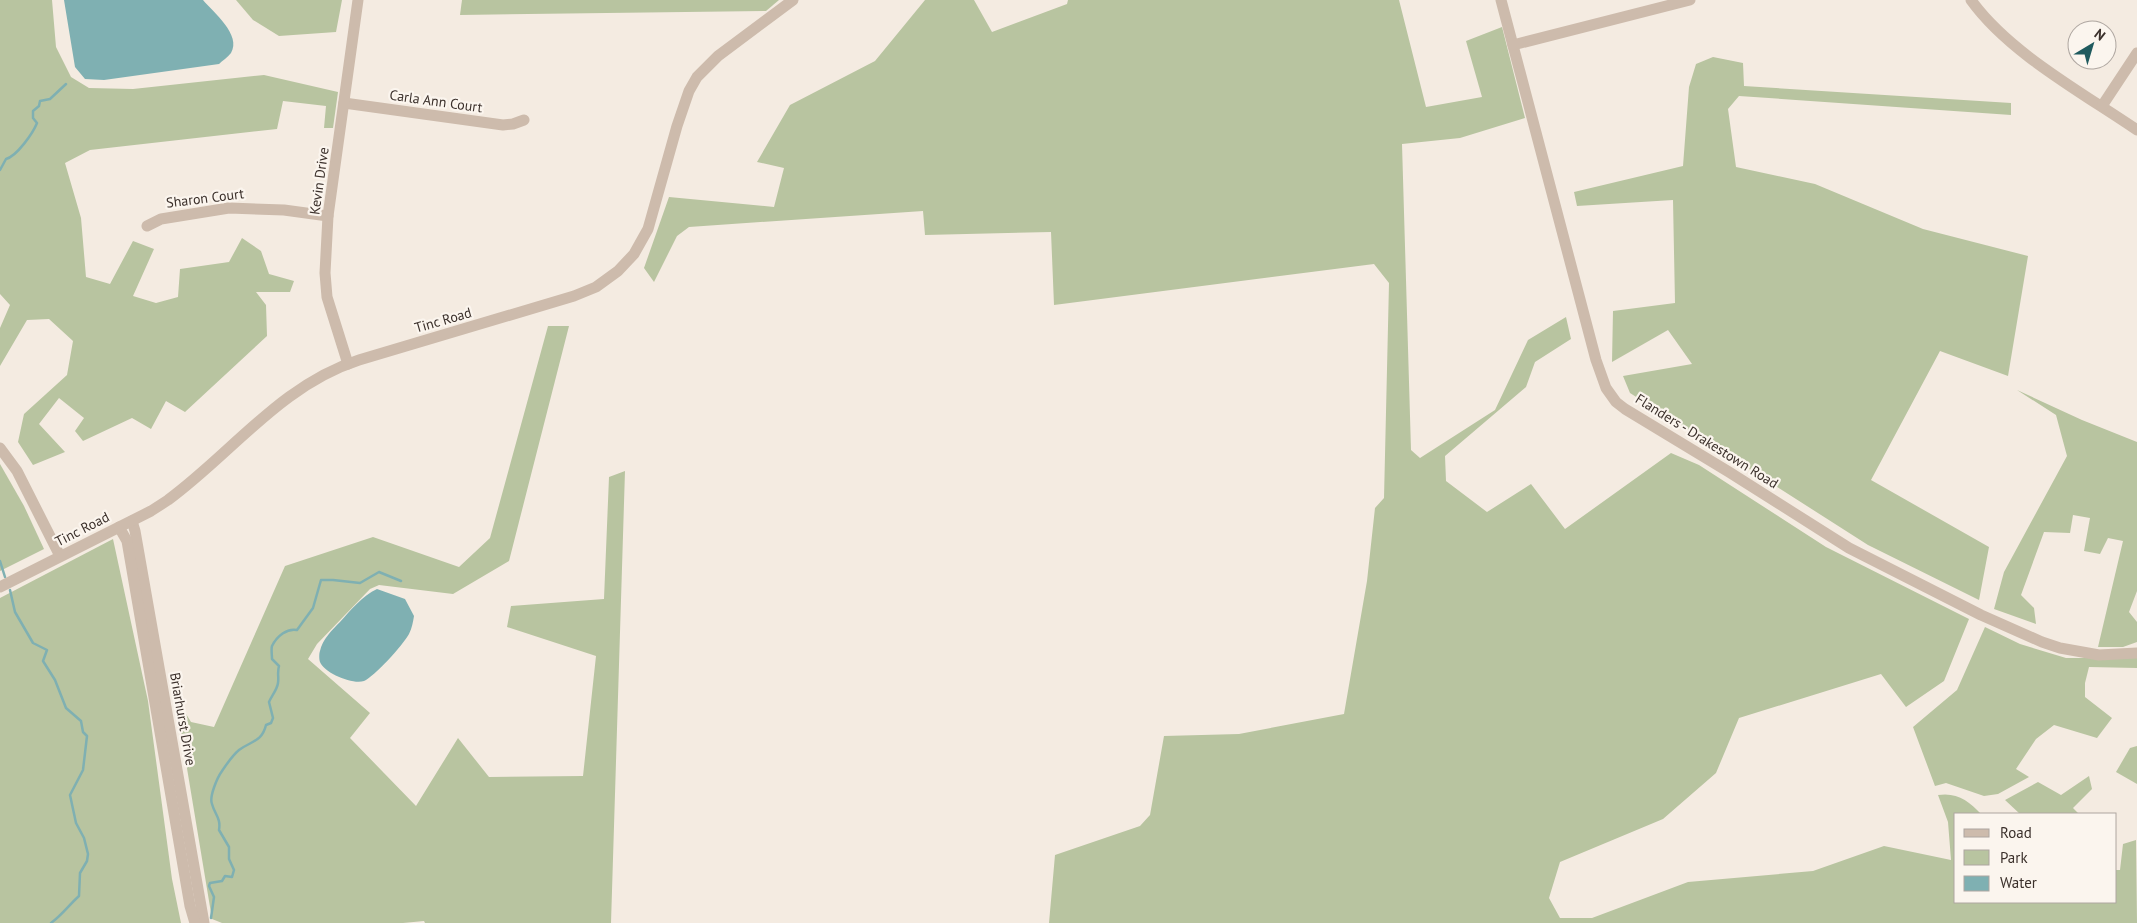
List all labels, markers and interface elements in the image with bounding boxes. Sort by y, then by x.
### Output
north arrow [2067,20,2117,70]
text: N [2091,25,2109,45]
street label: Carla Ann Court [388,86,484,116]
street label: Kevin Drive [305,146,333,216]
street label: Sharon Court [165,184,245,212]
street label: Tinc Road [412,303,474,337]
street label: Flanders - Drakestown Road [1632,390,1782,492]
street label: Tinc Road [52,508,112,550]
street label: Briarhurst Drive [166,671,200,767]
legend [1954,813,2117,903]
text: Road [2000,823,2032,842]
text: Park [2000,848,2028,867]
text: Water [2000,873,2037,892]

